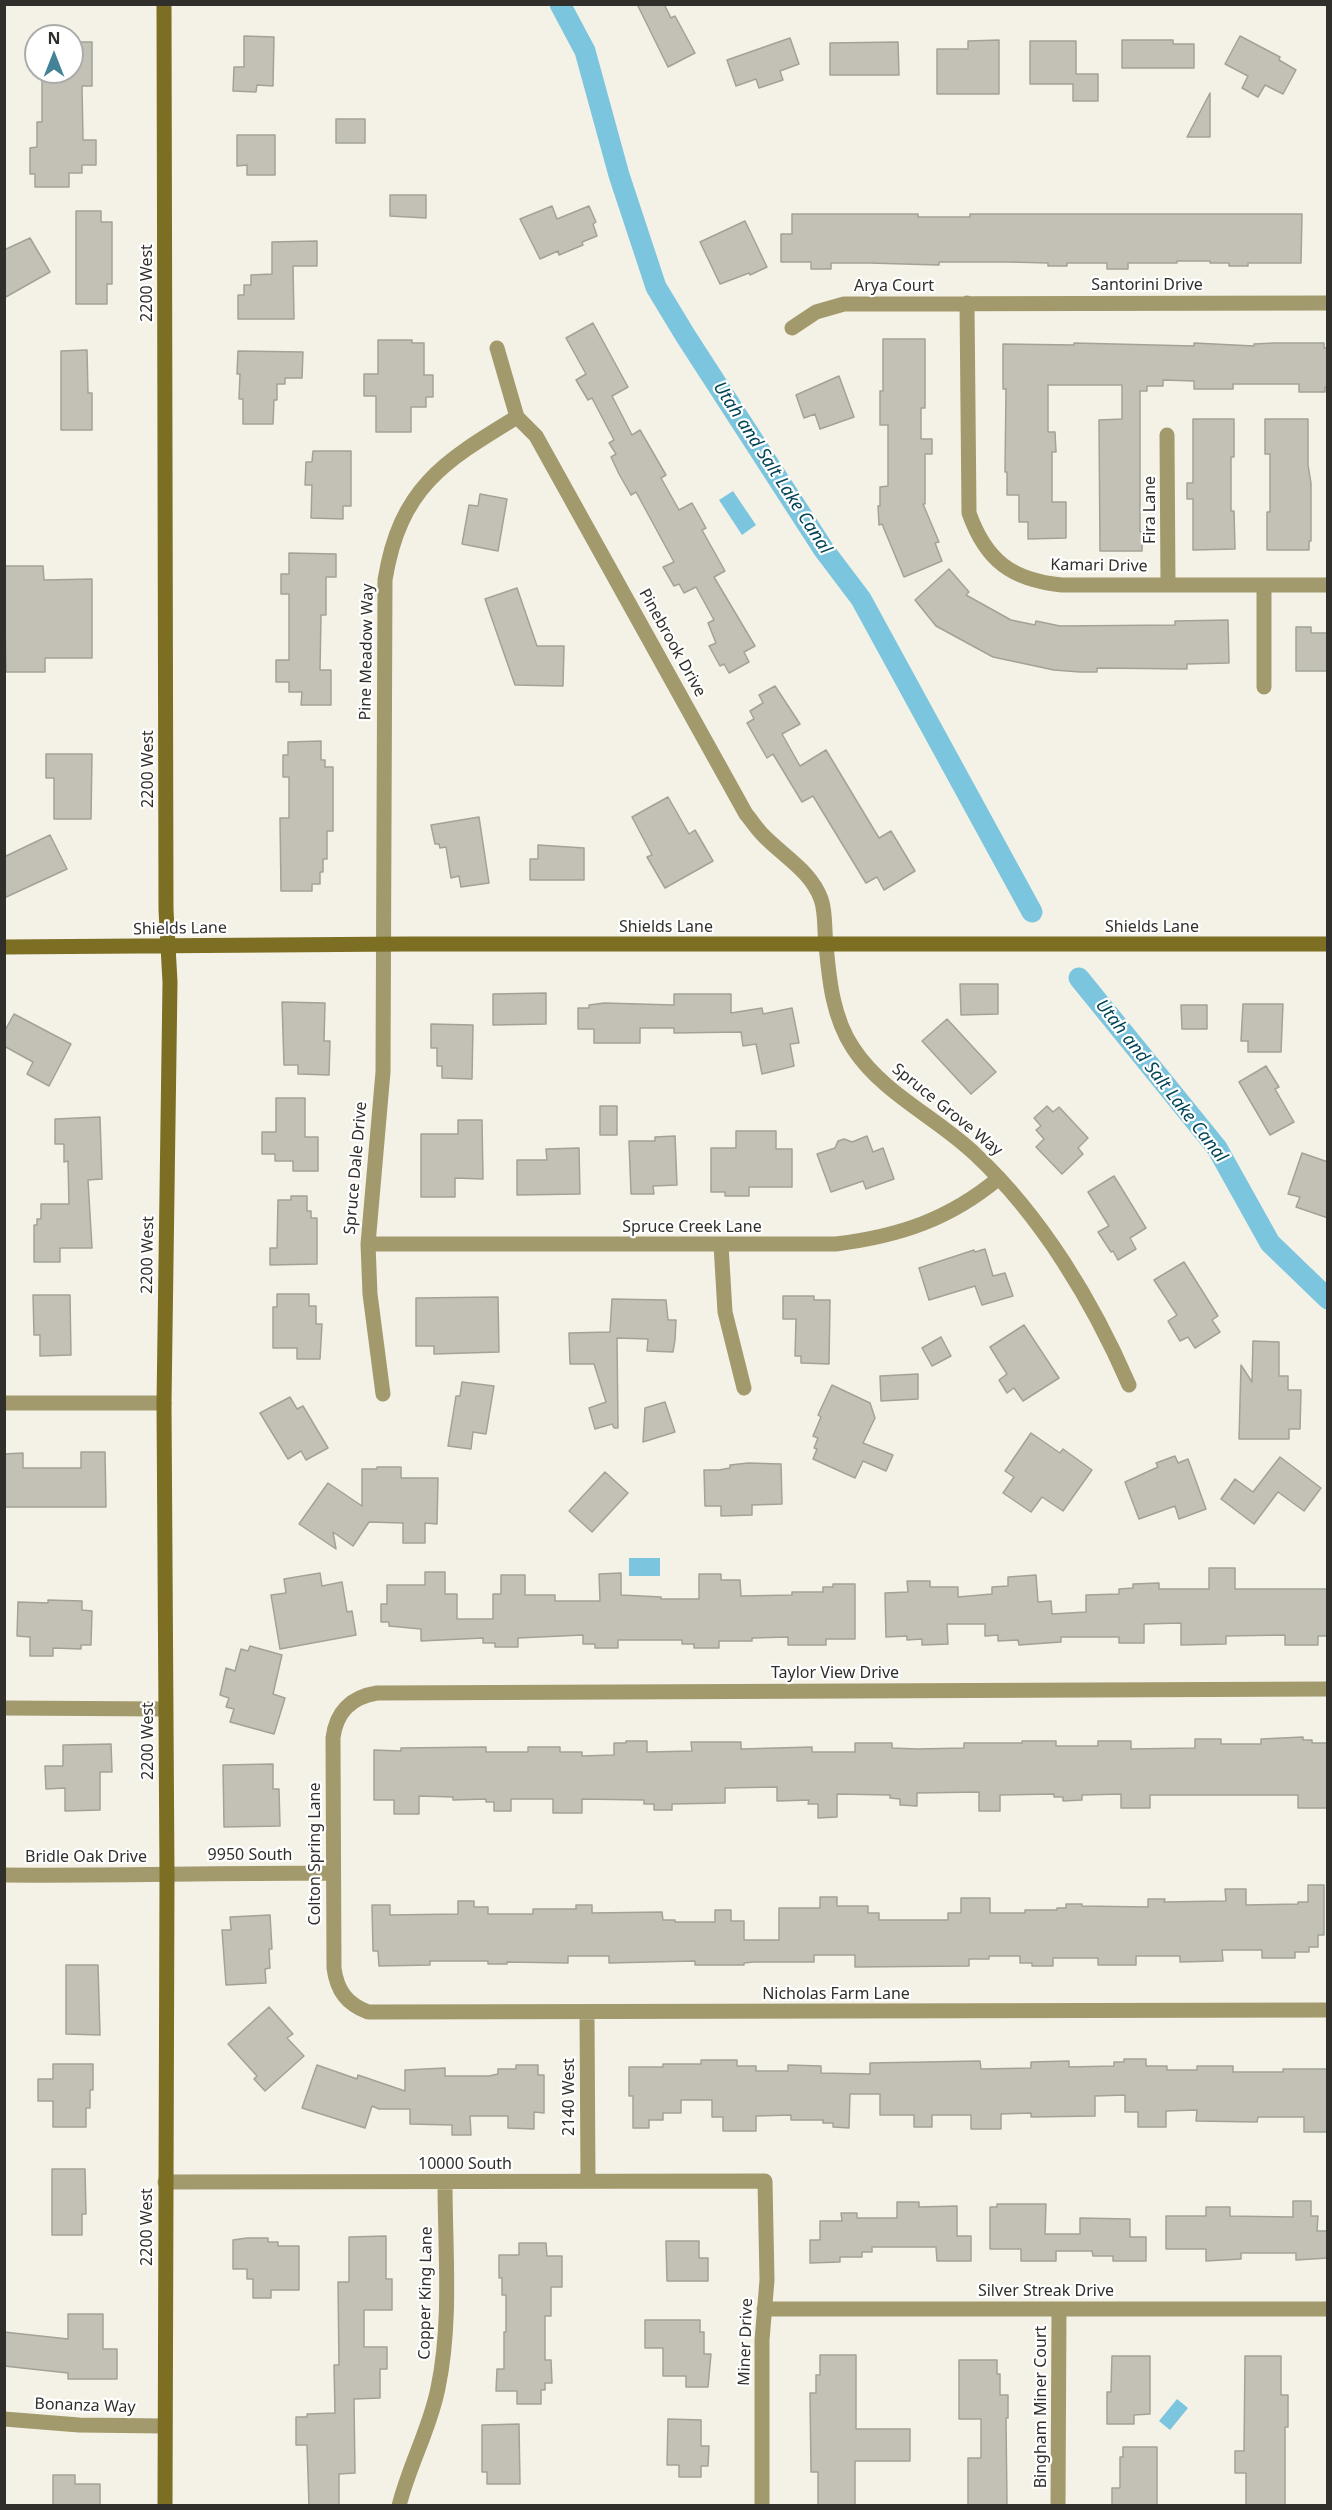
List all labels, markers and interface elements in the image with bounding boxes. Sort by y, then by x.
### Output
north arrow [24,24,84,84]
text: N [47,27,61,49]
street label: 2200 West [137,244,157,322]
street label: Santorini Drive [1091,275,1203,295]
street label: Arya Court [854,276,934,296]
water label: Utah and Salt Lake Canal [708,378,836,558]
street label: Fira Lane [1140,476,1160,544]
street label: Kamari Drive [1050,556,1148,576]
street label: Pine Meadow Way [356,583,378,721]
street label: Pinebrook Drive [634,586,710,700]
street label: 2200 West [138,730,158,808]
street label: Shields Lane [619,917,713,937]
street label: Shields Lane [1105,917,1199,937]
street label: Shields Lane [133,919,227,939]
water label: Utah and Salt Lake Canal [1091,995,1231,1167]
street label: Spruce Grove Way [888,1060,1006,1160]
street label: Spruce Dale Drive [341,1101,371,1235]
street label: 2200 West [138,1216,158,1294]
street label: Spruce Creek Lane [622,1217,762,1237]
street label: Taylor View Drive [771,1663,899,1683]
street label: 2200 West [138,1702,158,1780]
street label: Colton Spring Lane [305,1783,325,1925]
street label: 9950 South [208,1845,292,1865]
street label: Bridle Oak Drive [25,1847,147,1867]
street label: Nicholas Farm Lane [762,1984,910,2004]
street label: 2140 West [559,2058,579,2136]
street label: 10000 South [418,2154,512,2174]
street label: 2200 West [137,2188,157,2266]
street label: Copper King Lane [415,2226,437,2360]
street label: Silver Streak Drive [978,2281,1114,2301]
street label: Miner Drive [735,2298,757,2386]
street label: Bingham Miner Court [1031,2326,1051,2488]
street label: Bonanza Way [34,2395,136,2417]

